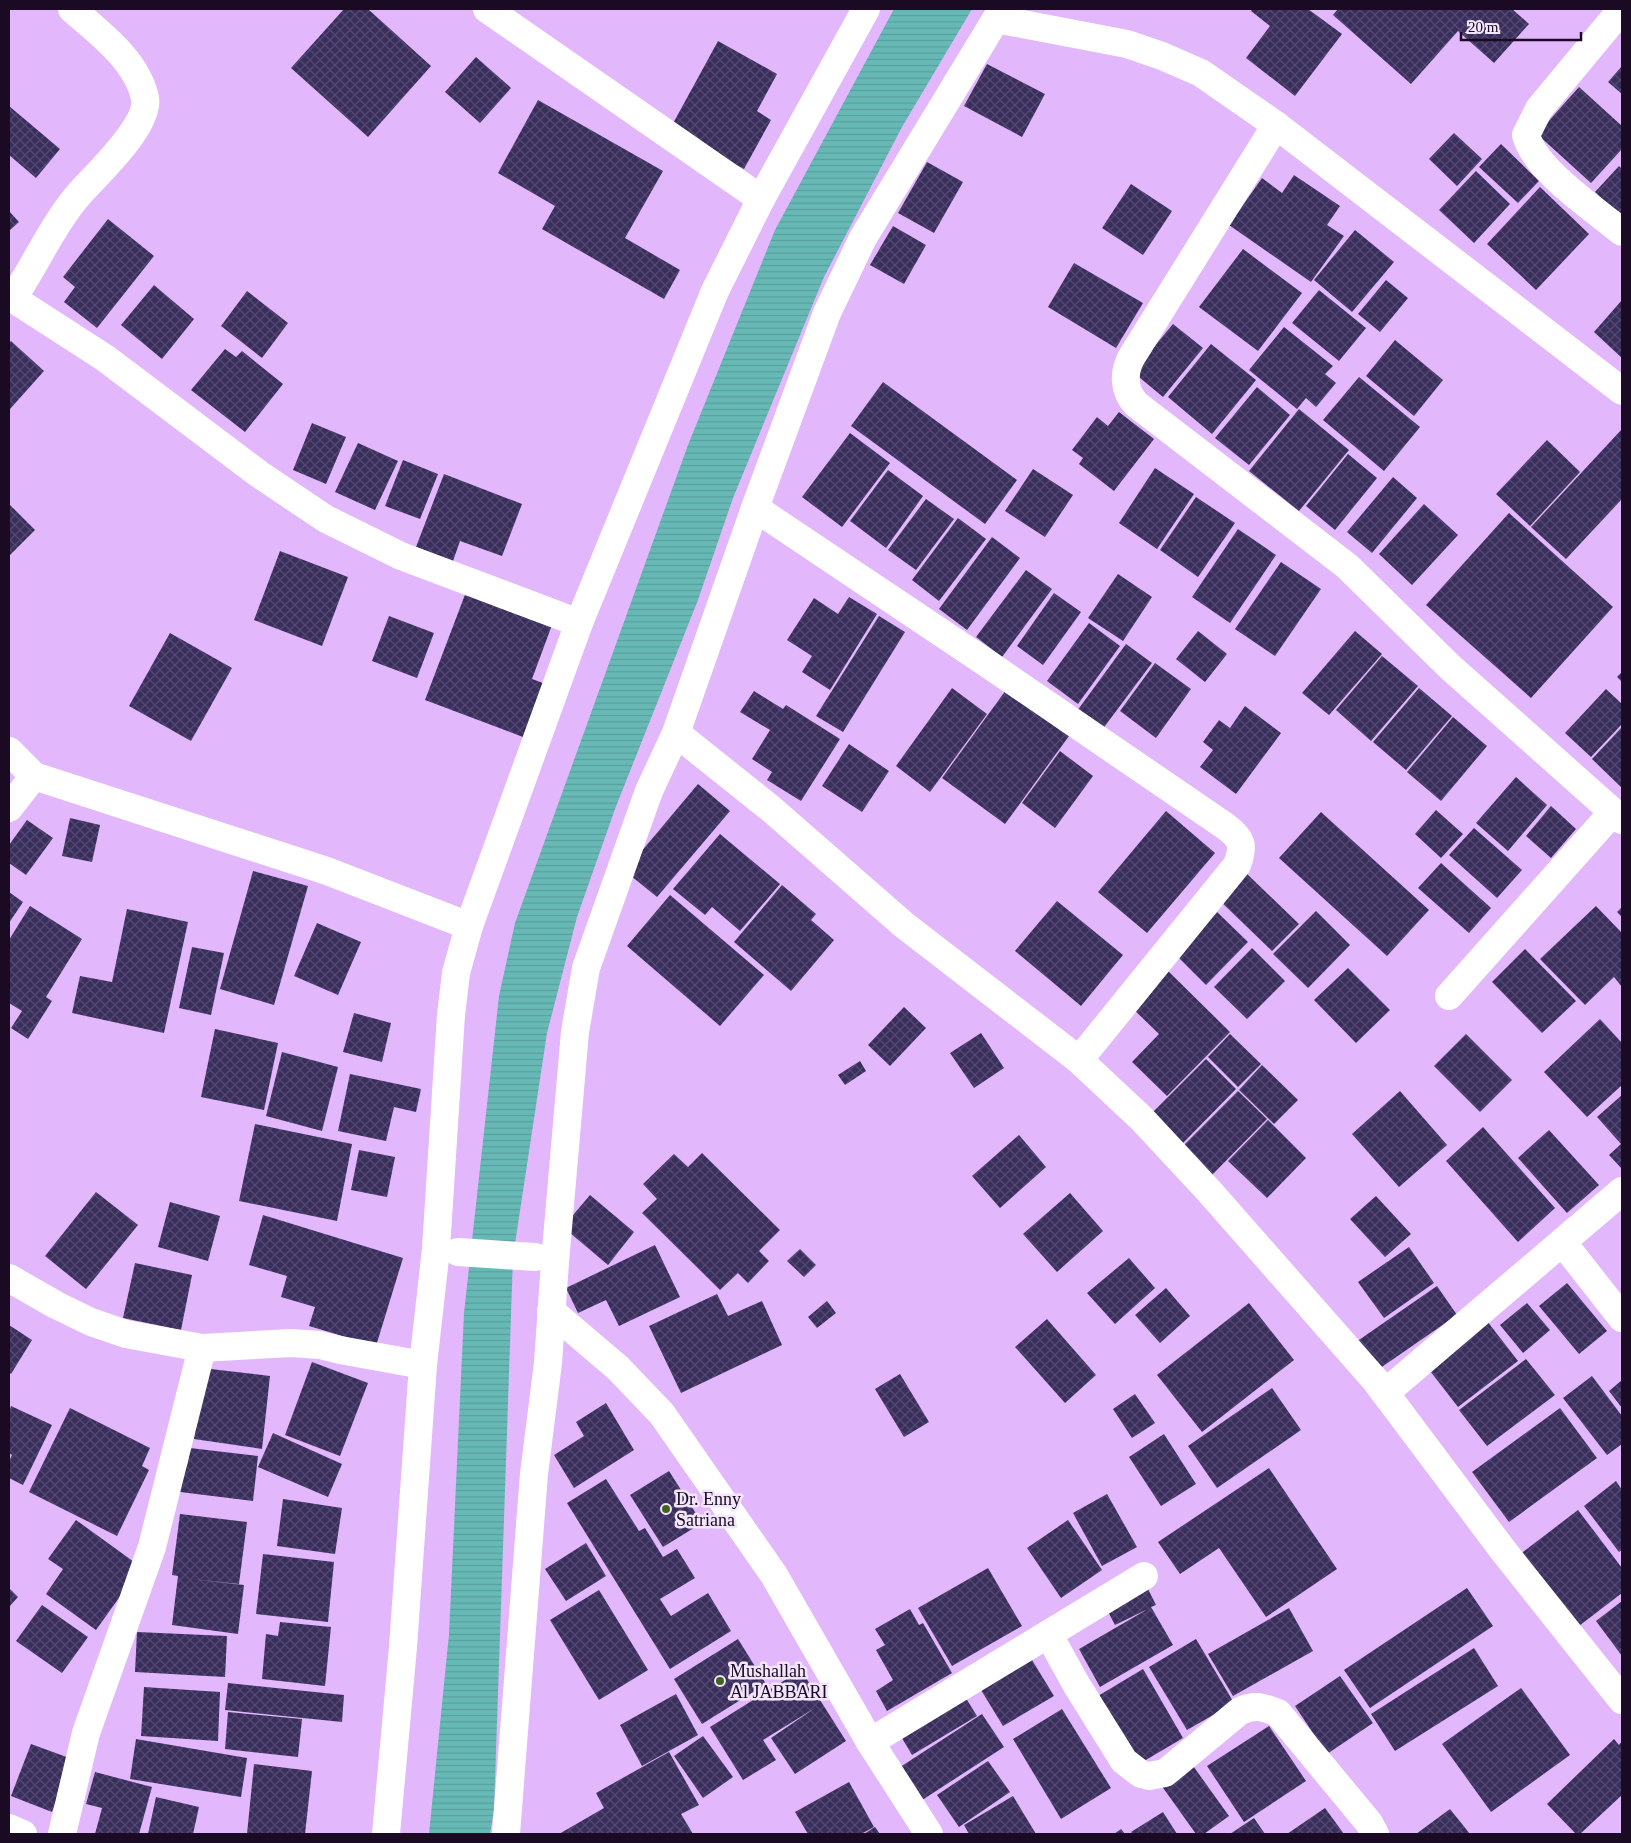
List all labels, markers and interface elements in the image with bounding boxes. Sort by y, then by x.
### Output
scale bar [1461,10,1581,42]
text: 20 m [1468,19,1499,35]
place label: Dr. Enny Satriana [676,1489,741,1530]
marker: Dr. Enny Satriana [660,1503,672,1515]
place label: Mushallah Al JABBARI [730,1661,828,1702]
marker: Mushallah Al JABBARI [714,1675,726,1687]

